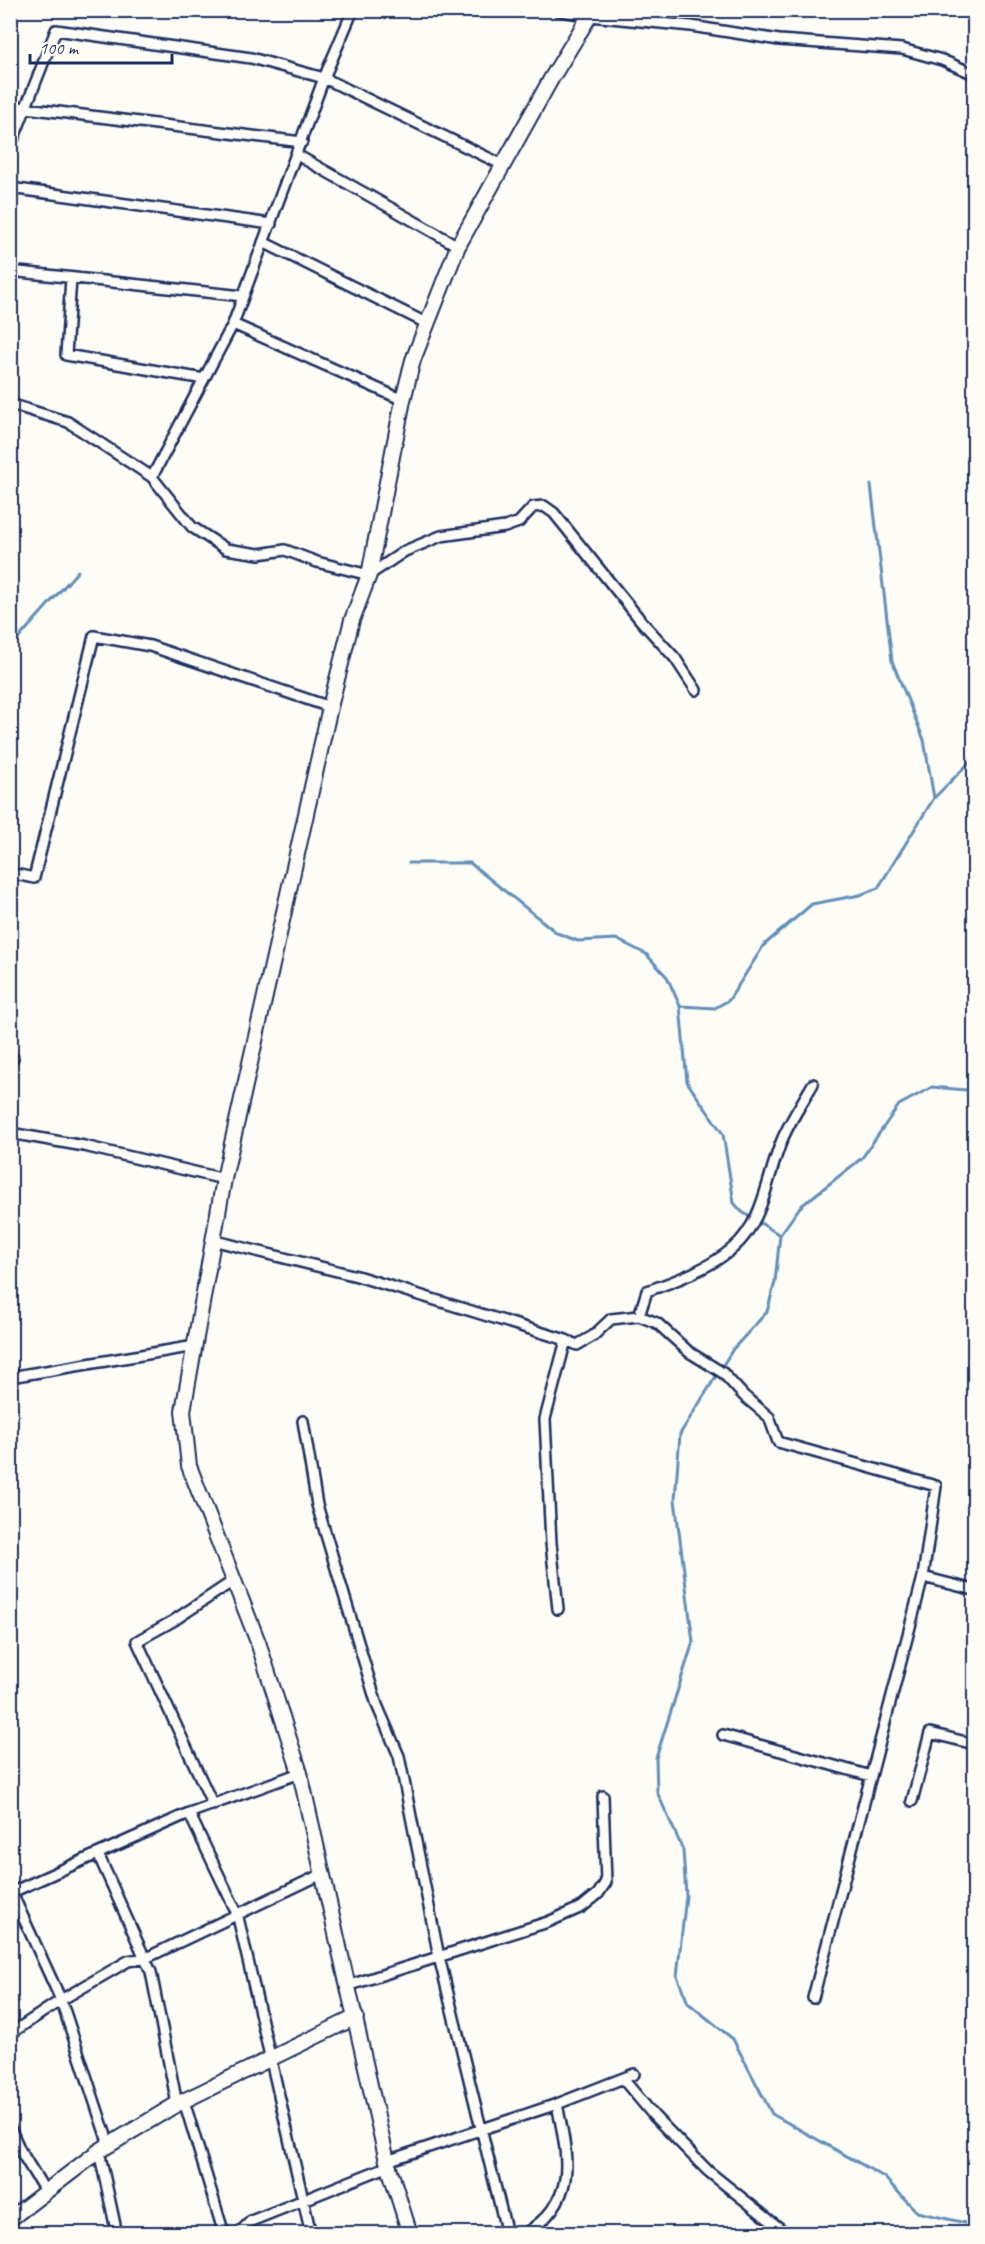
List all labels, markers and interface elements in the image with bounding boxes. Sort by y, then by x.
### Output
scale bar [30,27,172,65]
text: 100 m [39,37,80,59]

